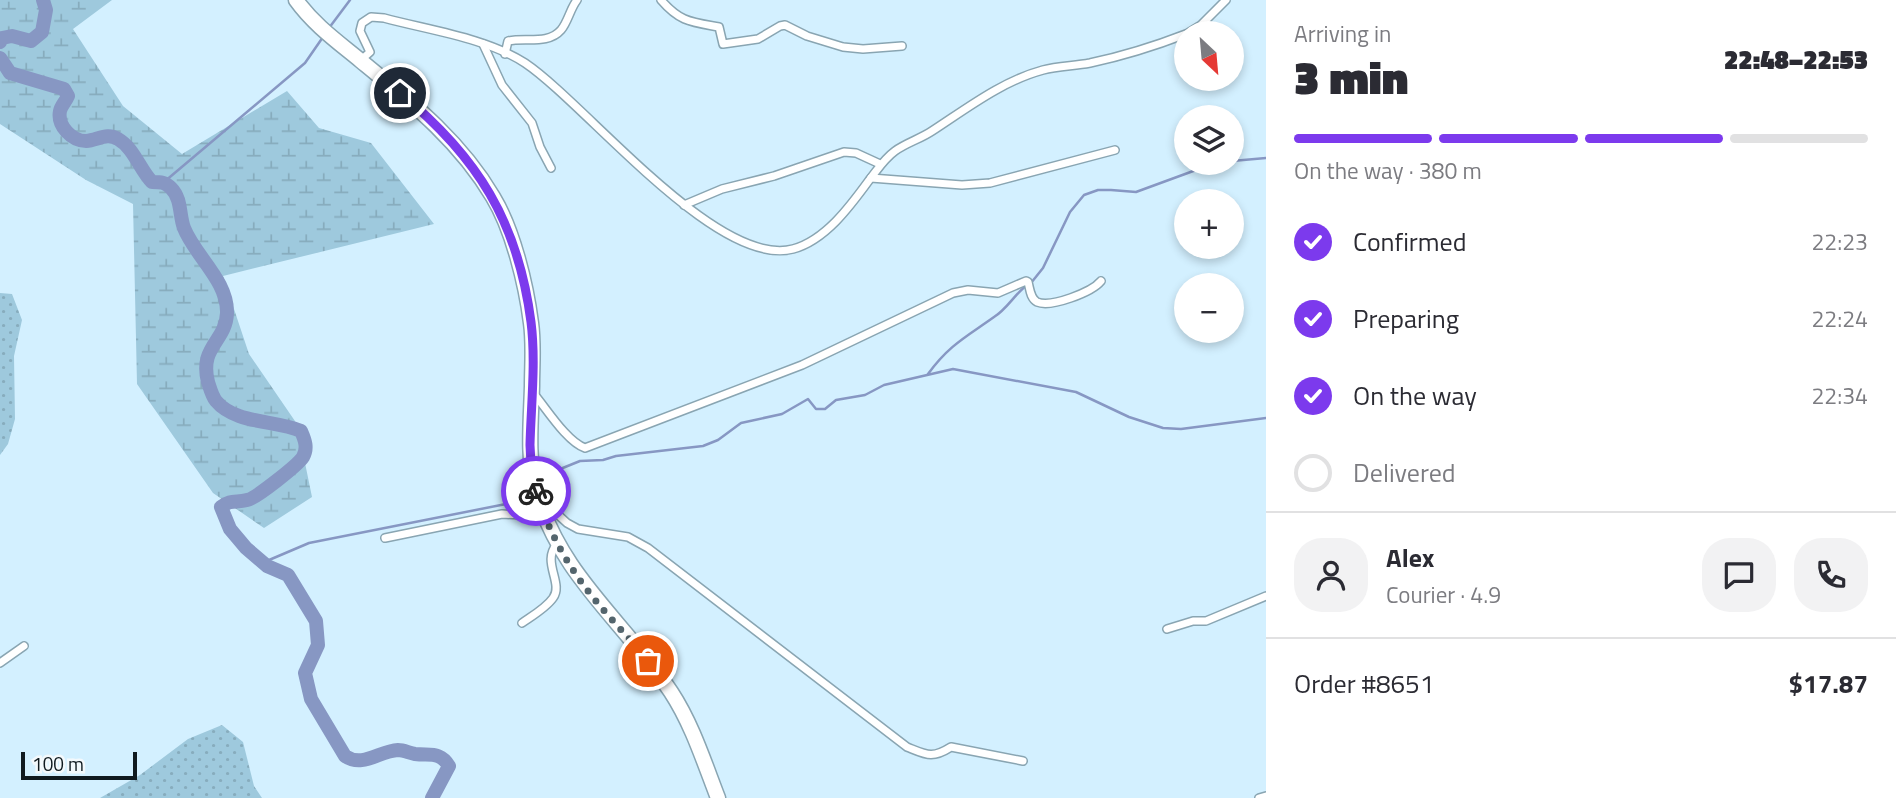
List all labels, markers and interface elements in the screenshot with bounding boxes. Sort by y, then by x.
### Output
text: Arriving in [1294,16,1391,51]
north arrow [1174,21,1244,91]
map controls [1174,21,1244,343]
text: 22:48–22:53 [1724,40,1868,79]
text: 3 min [1294,42,1408,112]
pin [370,63,430,123]
icon: home [381,74,419,112]
button: layers [1174,105,1244,175]
text: On the way · 380 m [1294,153,1482,188]
button: + [1174,189,1244,259]
text: Confirmed [1353,222,1467,261]
icon: check [1294,223,1332,261]
text: 22:23 [1811,224,1868,259]
button: − [1174,273,1244,343]
text: Preparing [1353,299,1459,338]
icon: check [1294,300,1332,338]
text: 22:24 [1811,301,1868,336]
text: On the way [1353,376,1477,415]
icon: check [1294,377,1332,415]
text: 22:34 [1811,378,1868,413]
text: Delivered [1353,453,1456,492]
courier [501,456,571,526]
icon: bike [517,472,555,510]
button: person [1294,538,1368,612]
text: Alex [1386,538,1434,577]
button: chat [1702,538,1776,612]
button: phone [1794,538,1868,612]
text: Courier · 4.9 [1386,577,1501,612]
pin [618,631,678,691]
icon: bag [629,642,667,680]
text: Order #8651 [1294,664,1434,703]
text: $17.87 [1789,664,1868,703]
scale bar [21,749,136,781]
text: 100 m [32,749,84,778]

